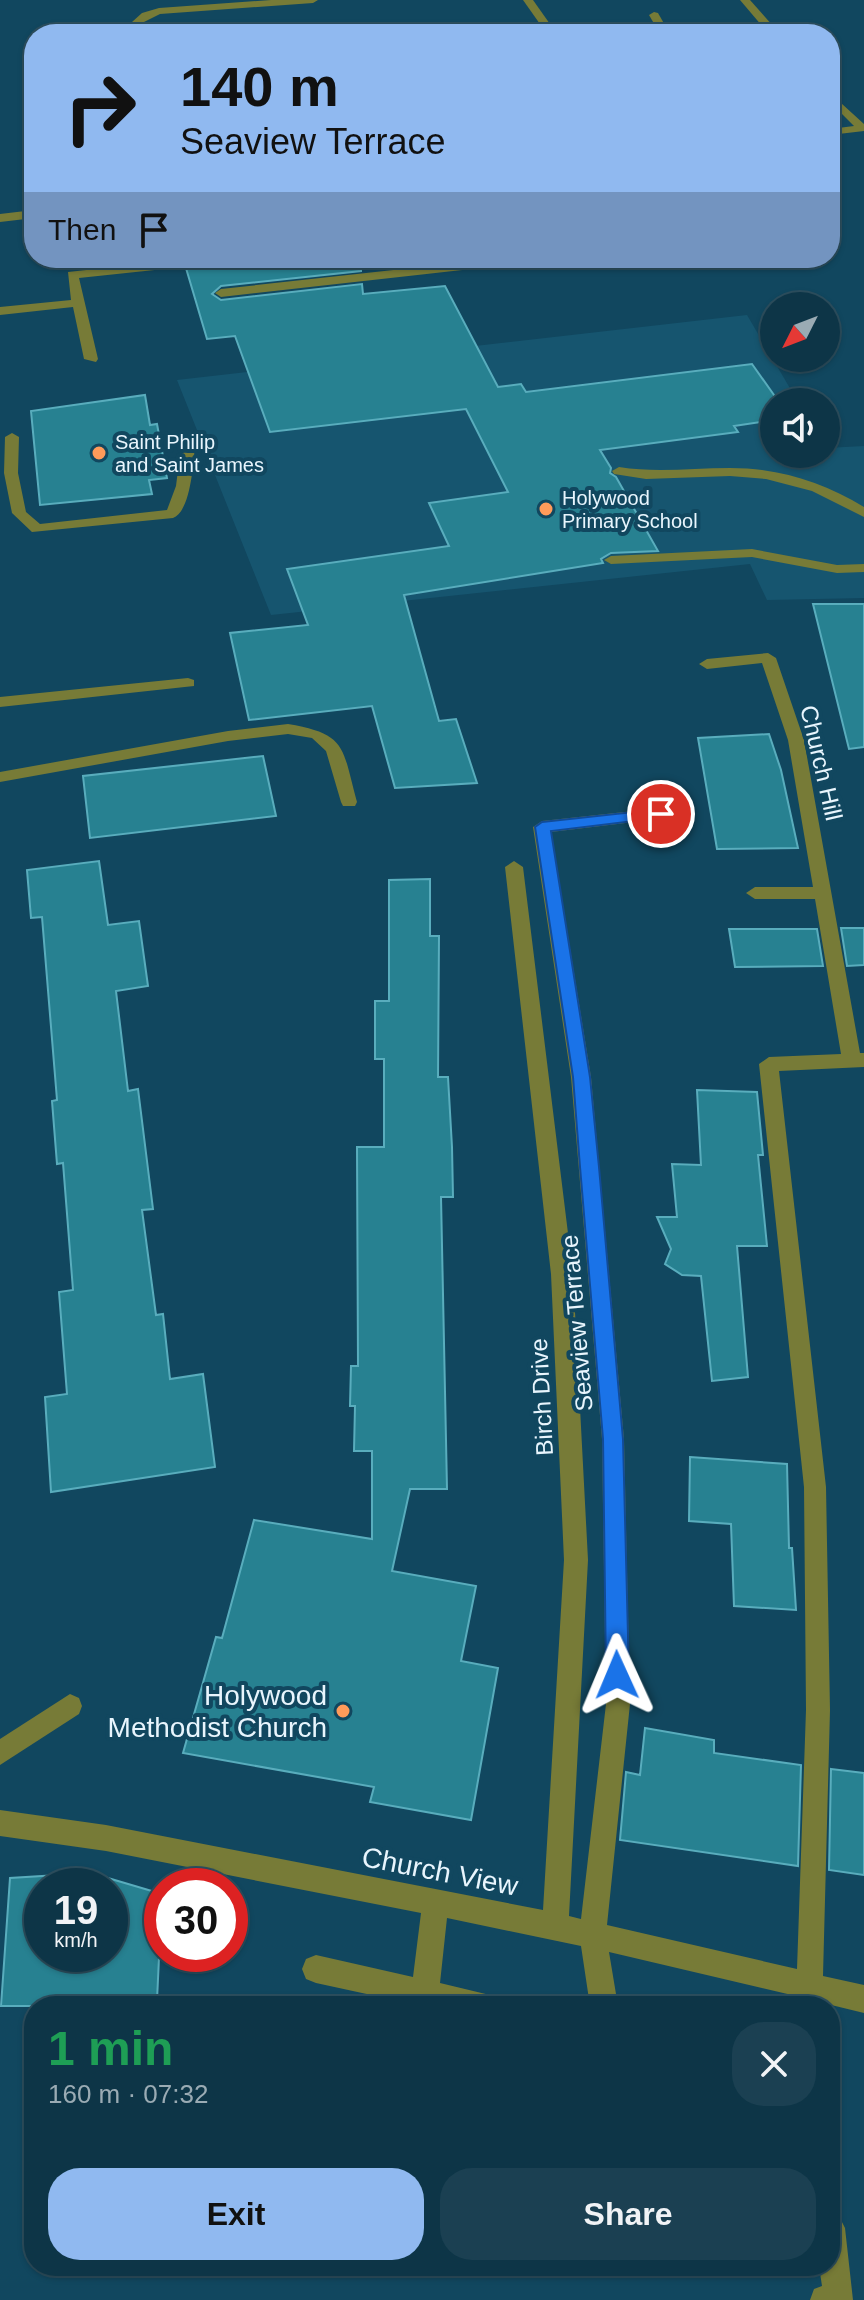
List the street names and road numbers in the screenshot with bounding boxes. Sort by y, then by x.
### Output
street label: Church Hill [795,703,848,823]
street label: Seaview Terrace [555,1234,598,1412]
street label: Birch Drive [525,1338,558,1456]
street label: Church View [359,1841,521,1902]

